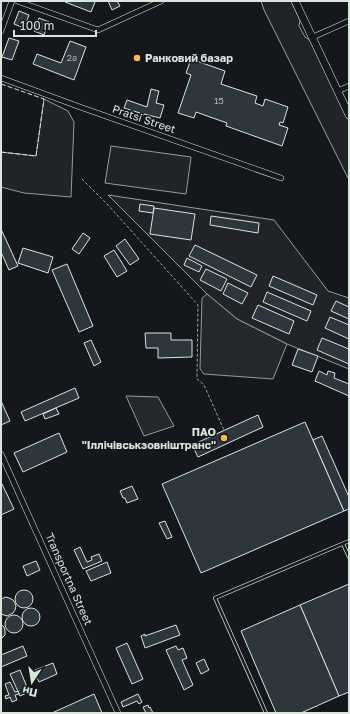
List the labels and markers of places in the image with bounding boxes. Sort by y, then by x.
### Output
place label: Ранковий базар [145,51,233,64]
marker: Ранковий базар [132,53,142,63]
place label: ПАО "Іллічівськзовніштранс" [82,425,216,451]
marker: ПАО "Іллічівськзовніштранс" [219,433,229,443]

